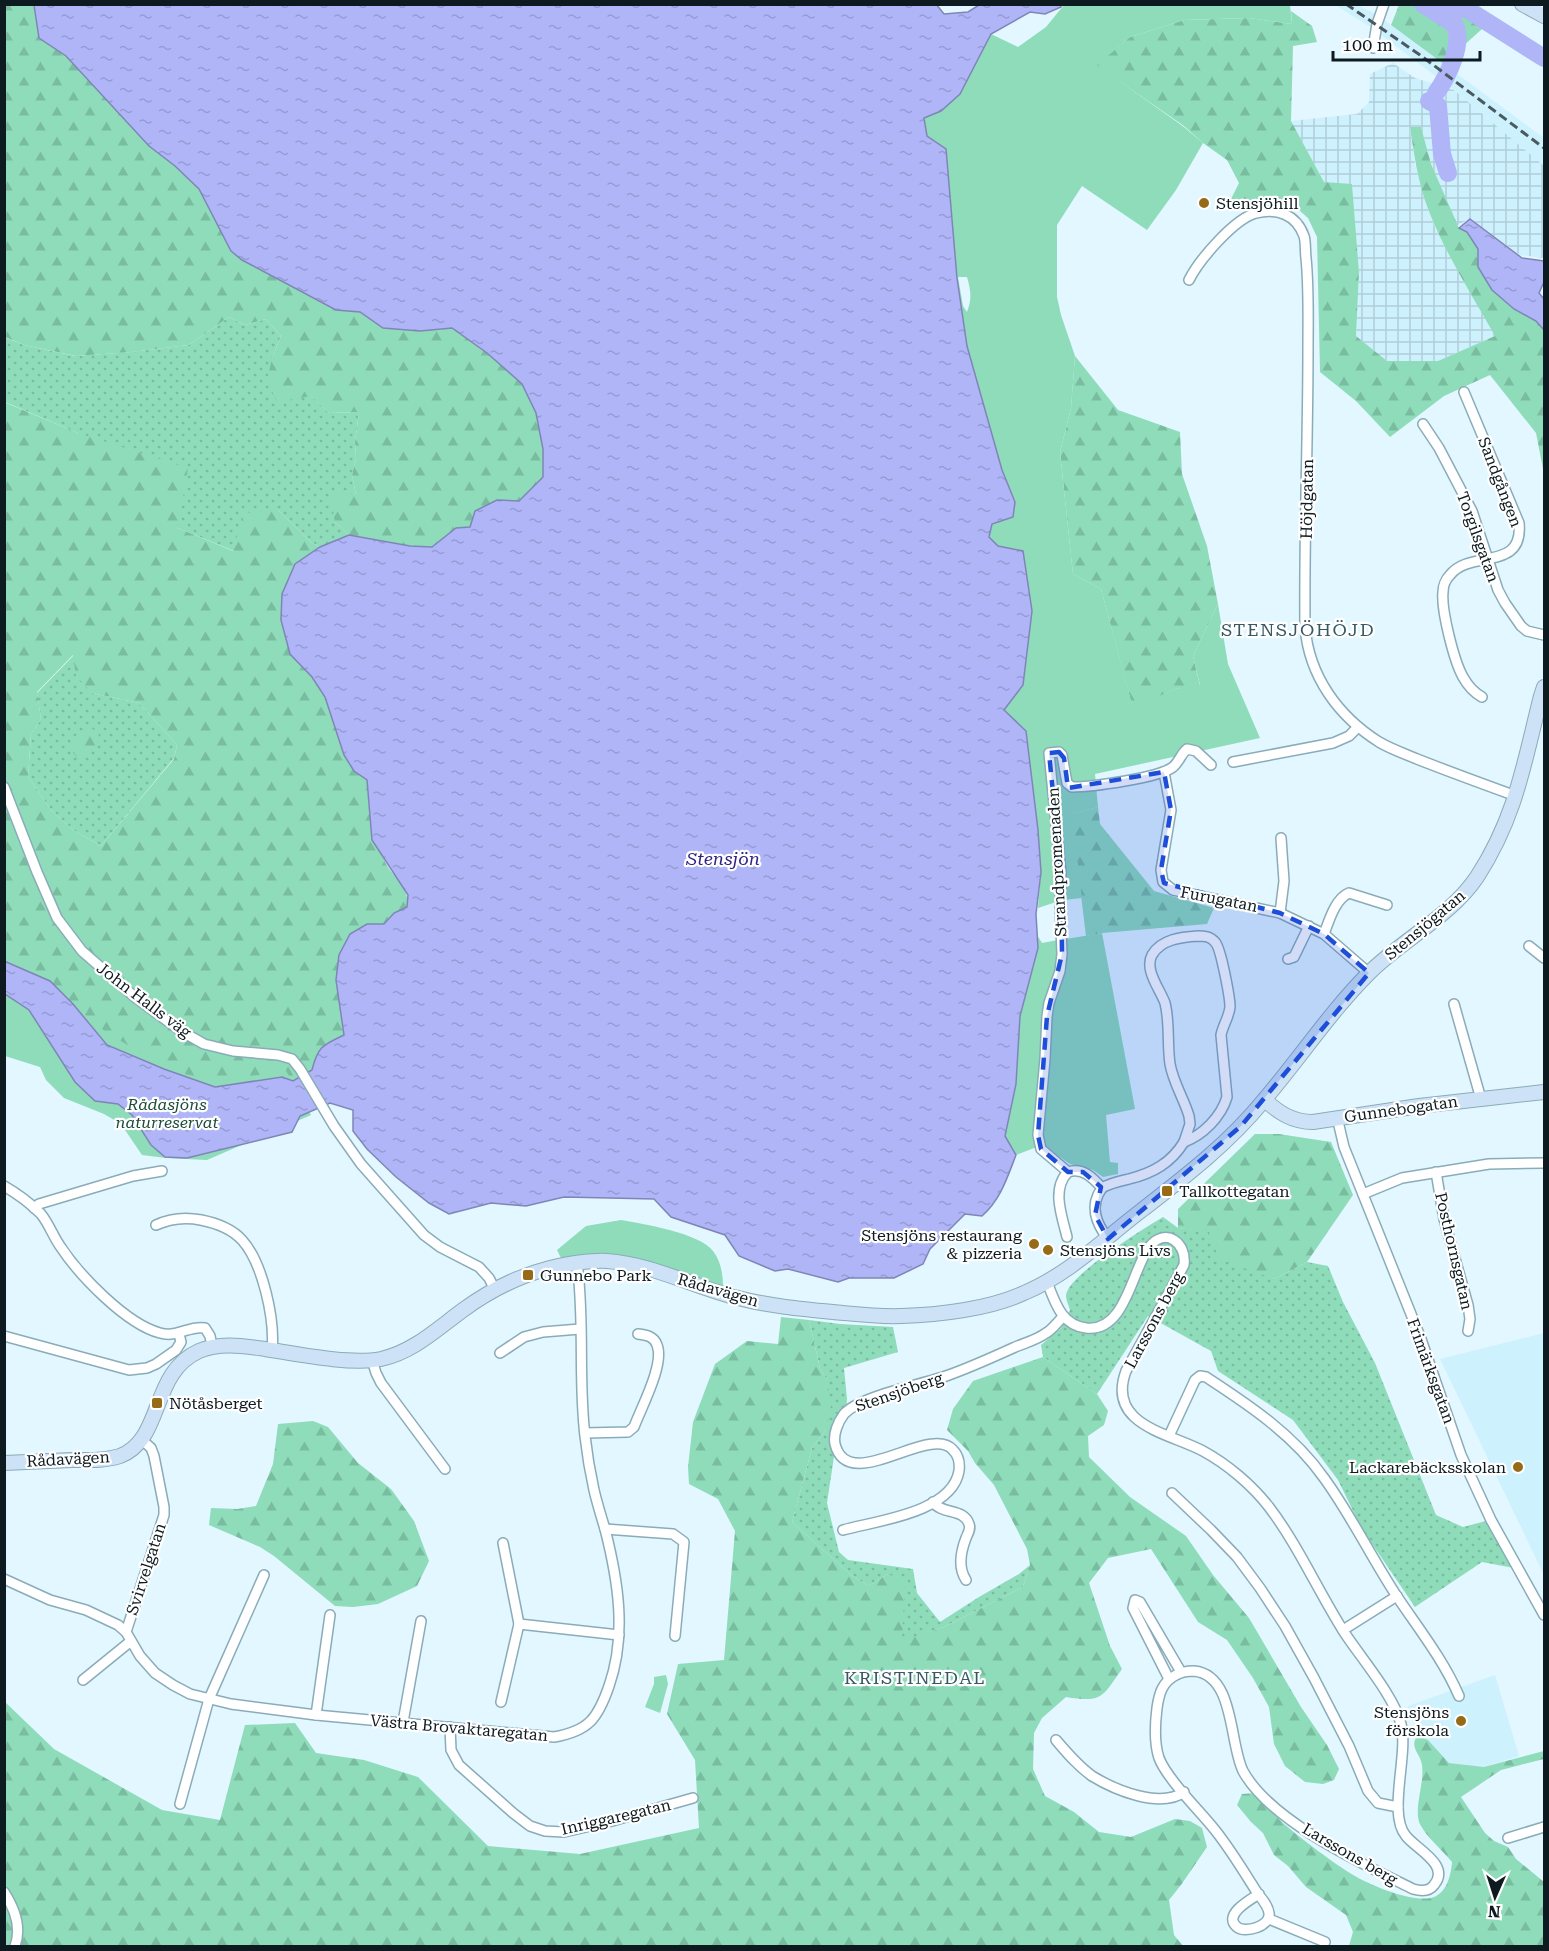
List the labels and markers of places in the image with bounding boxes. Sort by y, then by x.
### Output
place label: Stensjöhill [1216,194,1298,213]
marker: Stensjöhill [1197,196,1211,210]
place label: Tallkottegatan [1179,1182,1290,1201]
marker: Tallkottegatan [1160,1184,1174,1198]
place label: Stensjöns restaurang & pizzeria [861,1226,1023,1263]
marker: Stensjöns restaurang & pizzeria [1027,1237,1041,1251]
place label: Stensjöns Livs [1060,1241,1171,1260]
marker: Stensjöns Livs [1041,1243,1055,1257]
place label: Gunnebo Park [540,1266,652,1285]
marker: Gunnebo Park [521,1268,535,1282]
place label: Nötåsberget [169,1394,263,1413]
marker: Nötåsberget [150,1396,164,1410]
place label: Lackarebäcksskolan [1349,1458,1506,1477]
marker: Lackarebäcksskolan [1511,1460,1525,1474]
place label: Stensjöns förskola [1374,1703,1449,1740]
marker: Stensjöns förskola [1454,1714,1468,1728]

